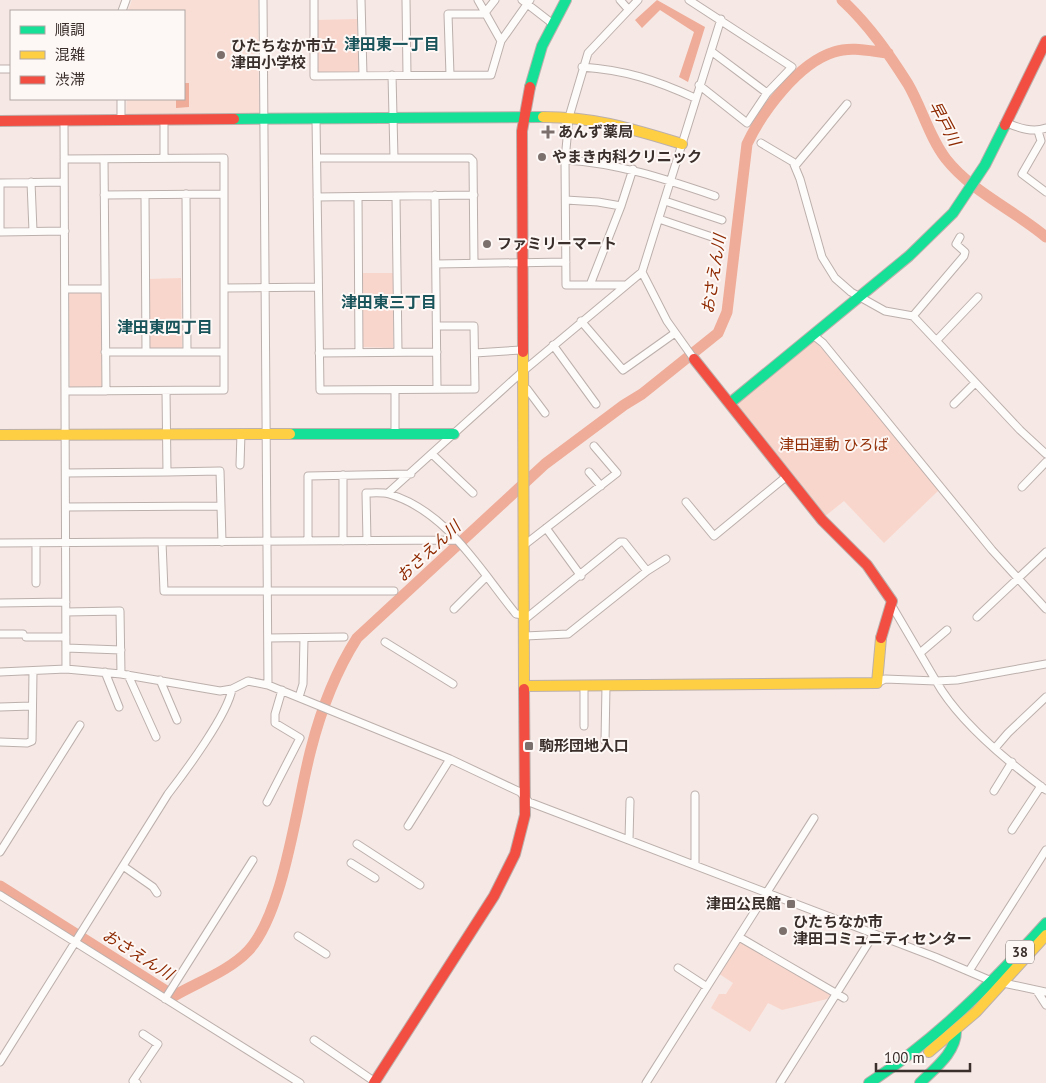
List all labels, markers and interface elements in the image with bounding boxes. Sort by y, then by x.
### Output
legend [10,10,185,100]
text: 順調 [55,20,85,39]
district label: 津田東一丁目 [344,34,440,54]
place label: ひたちなか市立 津田小学校 [231,36,336,72]
text: 混雑 [55,45,85,64]
marker: ひたちなか市立 津田小学校 [215,49,227,61]
text: 渋滞 [55,70,85,89]
water label: 早戸川 [925,97,966,151]
place label: あんず薬局 [558,122,633,141]
marker: あんず薬局 [542,126,554,138]
place label: やまき内科クリニック [552,147,702,166]
marker: やまき内科クリニック [536,151,548,163]
water label: おさえん川 [697,231,729,315]
place label: ファミリーマート [497,234,617,253]
marker: ファミリーマート [481,238,493,250]
district label: 津田東三丁目 [341,292,437,312]
district label: 津田東四丁目 [117,317,213,337]
park label: 津田運動 ひろば [779,435,889,454]
water label: おさえん川 [392,515,466,586]
place label: 駒形団地入口 [539,736,629,755]
marker: 駒形団地入口 [523,740,535,752]
place label: 津田公民館 [706,894,781,913]
marker: 津田公民館 [785,898,797,910]
place label: ひたちなか市 津田コミュニティセンター [793,912,972,948]
water label: おさえん川 [99,924,179,985]
marker: ひたちなか市 津田コミュニティセンター [777,925,789,937]
road number: 38 [1006,940,1034,964]
scale bar [876,1040,970,1072]
text: 100 m [884,1048,925,1067]

